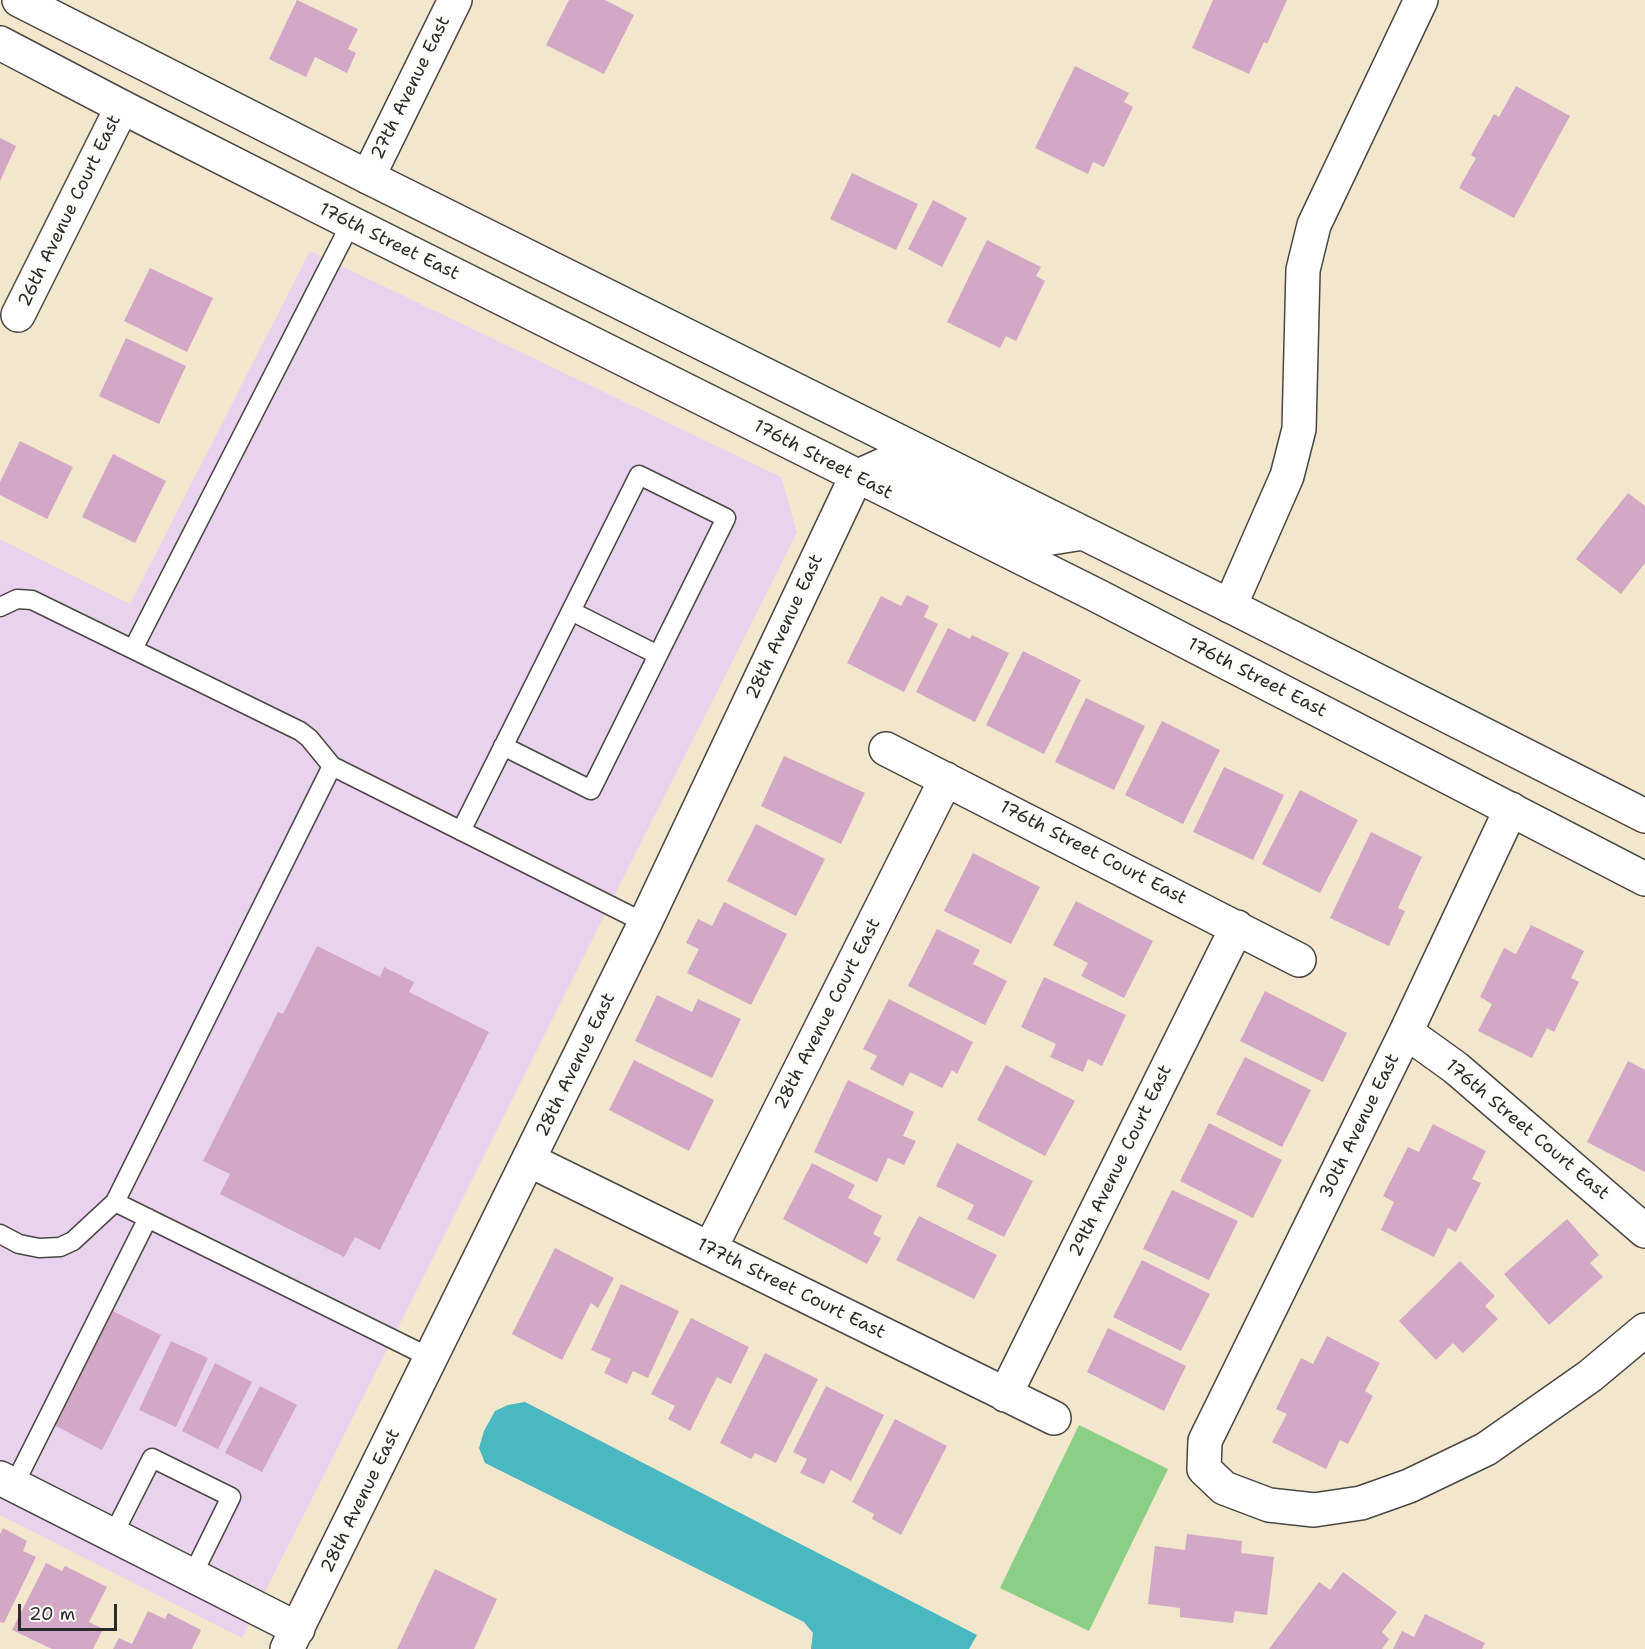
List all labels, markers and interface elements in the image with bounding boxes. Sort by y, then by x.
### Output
street label: 27th Avenue East [367,13,455,163]
street label: 26th Avenue Court East [14,112,126,310]
street label: 176th Street East [315,199,463,285]
street label: 176th Street East [750,416,896,504]
street label: 28th Avenue East [742,551,828,703]
street label: 176th Street East [1184,634,1330,722]
street label: 176th Street Court East [996,796,1190,910]
street label: 28th Avenue Court East [770,915,886,1113]
street label: 28th Avenue East [532,990,620,1140]
street label: 30th Avenue East [1316,1050,1404,1202]
street label: 176th Street Court East [1441,1055,1613,1205]
street label: 29th Avenue Court East [1065,1062,1177,1260]
street label: 177th Street Court East [693,1234,889,1344]
street label: 28th Avenue East [317,1426,405,1576]
scale bar [21,1592,120,1630]
text: 20 m [29,1602,75,1626]

